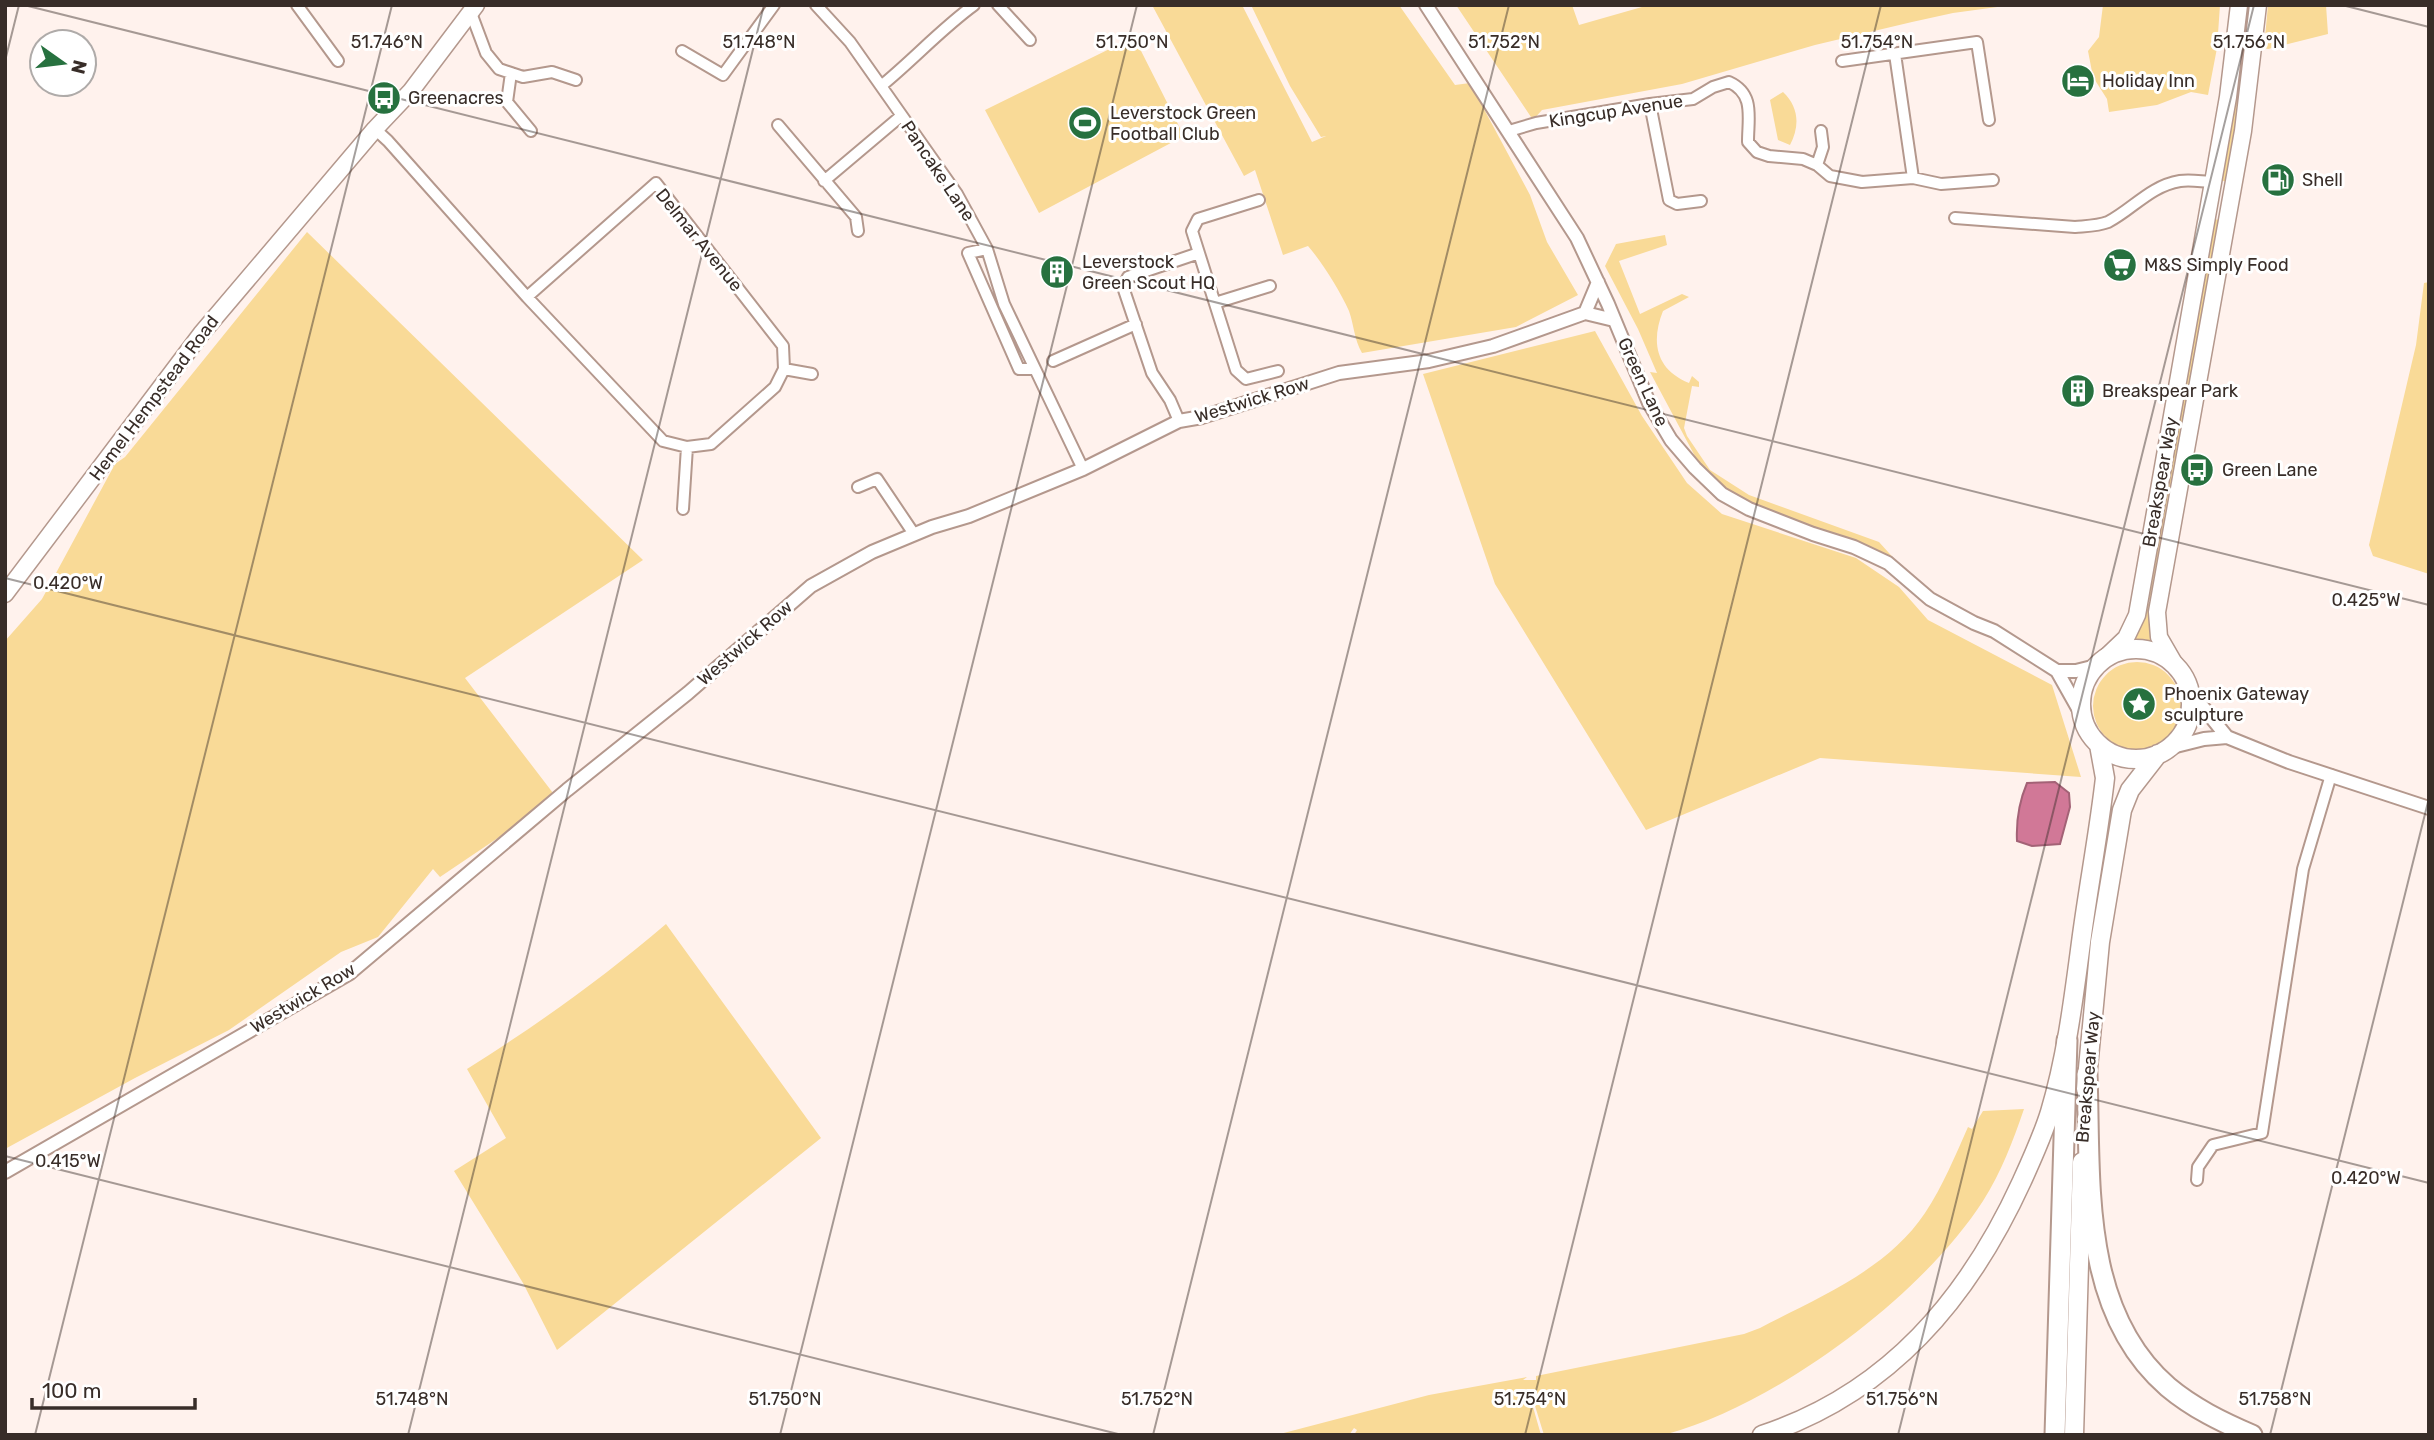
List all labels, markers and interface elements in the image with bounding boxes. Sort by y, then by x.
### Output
north arrow [28,28,98,98]
text: 51.746°N [351,31,423,53]
text: 51.748°N [723,31,795,53]
text: 51.750°N [1096,31,1168,53]
text: 51.752°N [1468,31,1540,53]
text: 51.754°N [1841,31,1913,53]
text: 51.756°N [2213,31,2285,53]
text: N [66,58,92,76]
hotel icon: Holiday Inn [2059,62,2097,100]
place label: Holiday Inn [2102,70,2195,92]
bus stop icon: Greenacres [365,79,403,117]
place label: Greenacres [408,87,504,109]
street label: Kingcup Avenue [1547,90,1685,132]
place label: Leverstock Green Football Club [1110,102,1256,145]
sports icon: Leverstock Green Football Club [1066,104,1104,142]
street label: Pancake Lane [896,117,980,225]
fuel station icon: Shell [2259,161,2297,199]
place label: Shell [2302,169,2343,191]
street label: Delmar Avenue [651,184,747,296]
supermarket icon: M&S Simply Food [2101,246,2139,284]
place label: Leverstock Green Scout HQ [1082,251,1215,294]
building icon: Leverstock Green Scout HQ [1038,253,1076,291]
place label: M&S Simply Food [2144,254,2289,276]
street label: Hemel Hempstead Road [85,311,223,485]
street label: Green Lane [1613,334,1673,430]
street label: Westwick Row [1192,372,1312,428]
building icon: Breakspear Park [2059,372,2097,410]
place label: Breakspear Park [2102,380,2239,402]
street label: Breakspear Way [2138,415,2182,549]
bus stop icon: Green Lane [2178,451,2216,489]
place label: Green Lane [2222,459,2317,481]
text: 0.420°W [33,572,103,594]
text: 0.425°W [2331,589,2401,611]
street label: Westwick Row [693,596,797,690]
place label: Phoenix Gateway sculpture [2164,683,2309,726]
place icon: Phoenix Gateway sculpture [2120,685,2158,723]
street label: Westwick Row [246,958,360,1038]
street label: Breakspear Way [2071,1010,2105,1144]
text: 0.415°W [35,1150,101,1172]
text: 0.420°W [2331,1167,2401,1189]
scale bar [32,1366,194,1410]
text: 100 m [42,1378,101,1403]
text: 51.748°N [376,1388,448,1410]
text: 51.750°N [749,1388,821,1410]
text: 51.752°N [1121,1388,1193,1410]
text: 51.754°N [1494,1388,1566,1410]
text: 51.756°N [1866,1388,1938,1410]
text: 51.758°N [2239,1388,2311,1410]

